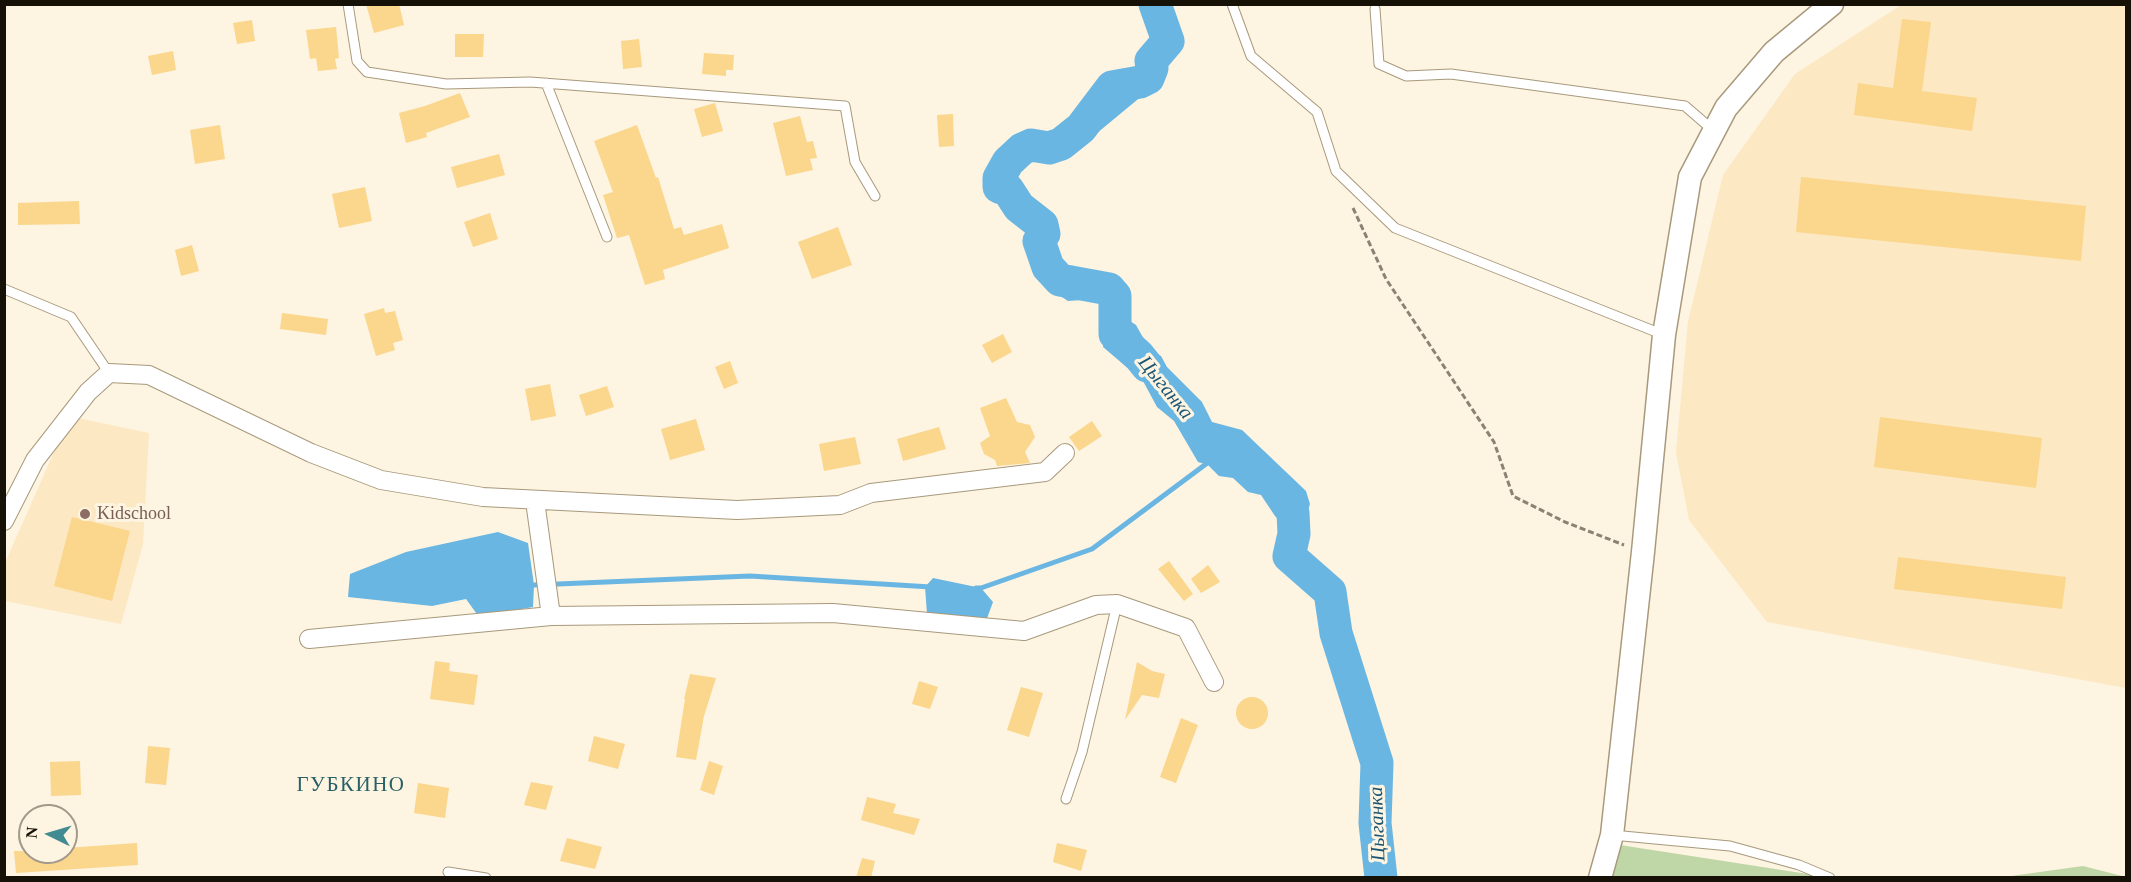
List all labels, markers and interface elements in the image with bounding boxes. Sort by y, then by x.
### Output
water label: Цыганка [1132,351,1198,425]
place label: Kidschool [97,503,171,525]
marker: Kidschool [78,507,92,521]
district label: ГУБКИНО [296,772,406,798]
water label: Цыганка [1365,786,1391,862]
north arrow [18,804,78,864]
text: N [23,826,41,839]

